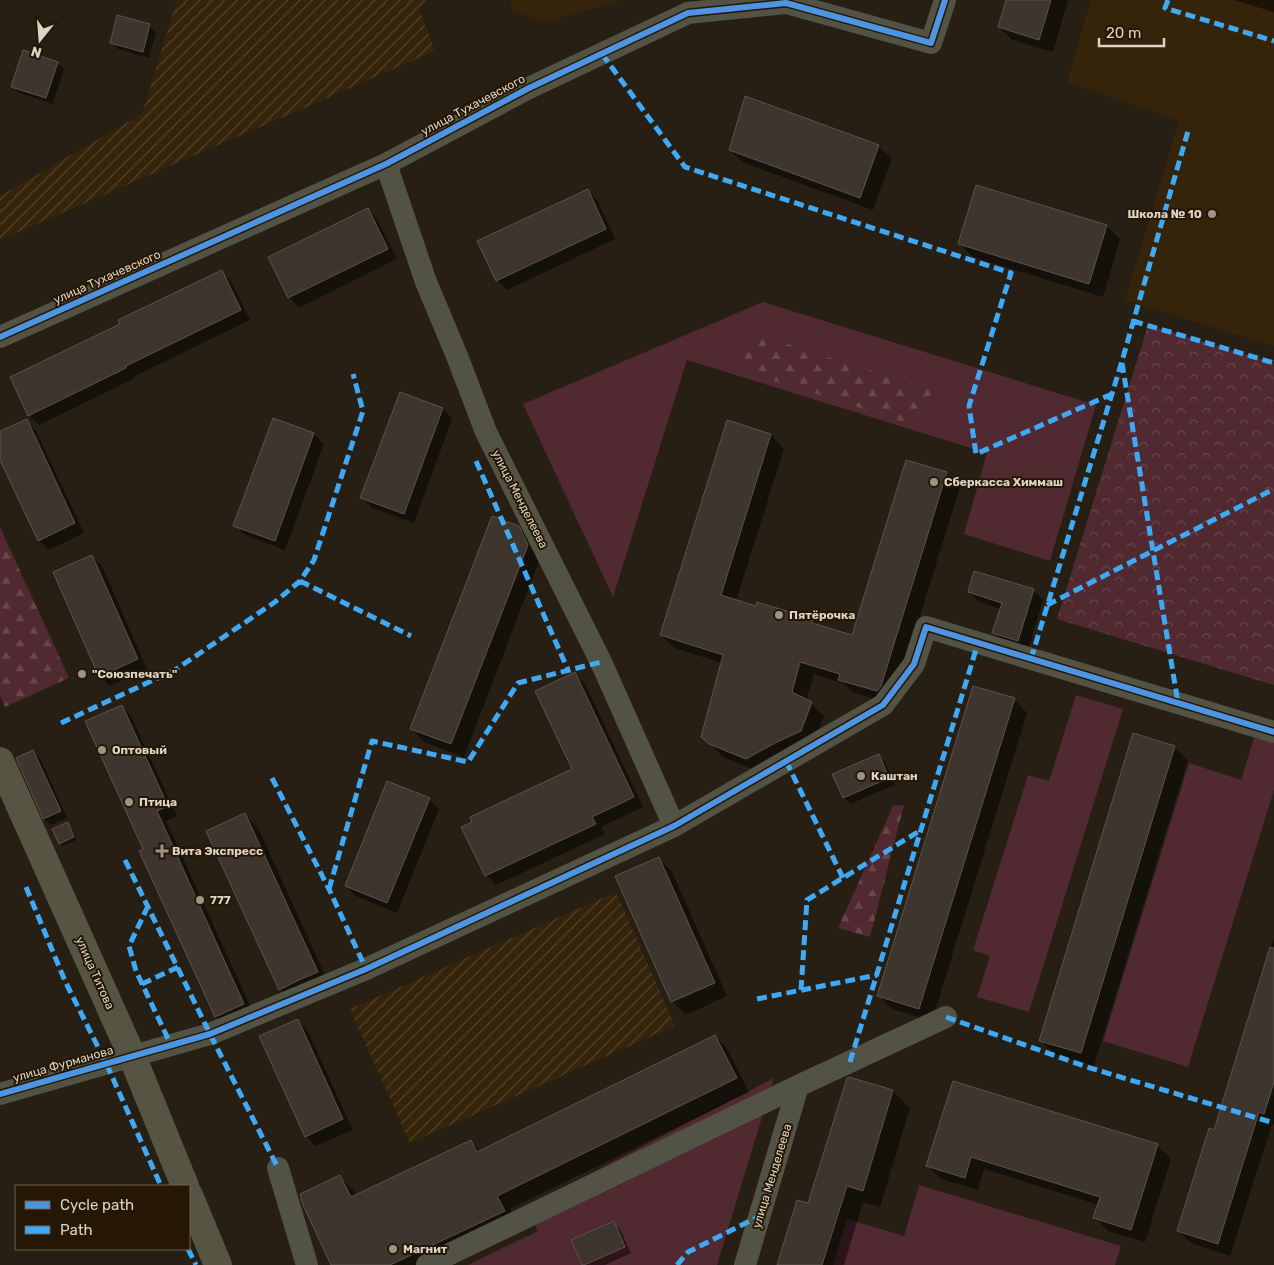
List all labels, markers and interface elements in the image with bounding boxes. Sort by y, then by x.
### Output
north arrow [15,15,65,65]
scale bar [1099,15,1164,47]
text: 20 m [1106,24,1141,42]
text: N [29,42,44,62]
street label: улица Тухачевского [419,72,527,138]
place label: Школа № 10 [1127,207,1202,221]
marker: Школа № 10 [1206,208,1218,220]
street label: улица Тухачевского [51,247,163,307]
street label: улица Менделеева [489,447,551,551]
place label: Сберкасса Химмаш [944,475,1063,489]
marker: Сберкасса Химмаш [928,476,940,488]
place label: Пятёрочка [789,608,855,622]
marker: Пятёрочка [773,609,785,621]
place label: "Союзпечать" [92,667,177,681]
marker: "Союзпечать" [76,668,88,680]
place label: Оптовый [112,743,167,757]
marker: Оптовый [96,744,108,756]
place label: Каштан [871,769,918,783]
marker: Каштан [855,770,867,782]
place label: Птица [139,795,177,809]
marker: Птица [123,796,135,808]
place label: Вита Экспресс [172,844,263,858]
marker: Вита Экспресс [156,845,168,857]
place label: 777 [210,893,231,907]
marker: 777 [194,894,206,906]
street label: улица Титова [73,934,117,1012]
street label: улица Фурманова [11,1043,115,1085]
street label: улица Менделеева [749,1122,795,1230]
legend [15,1185,190,1250]
text: Cycle path [60,1196,134,1214]
text: Path [60,1221,93,1239]
place label: Магнит [403,1242,448,1256]
marker: Магнит [387,1243,399,1255]

